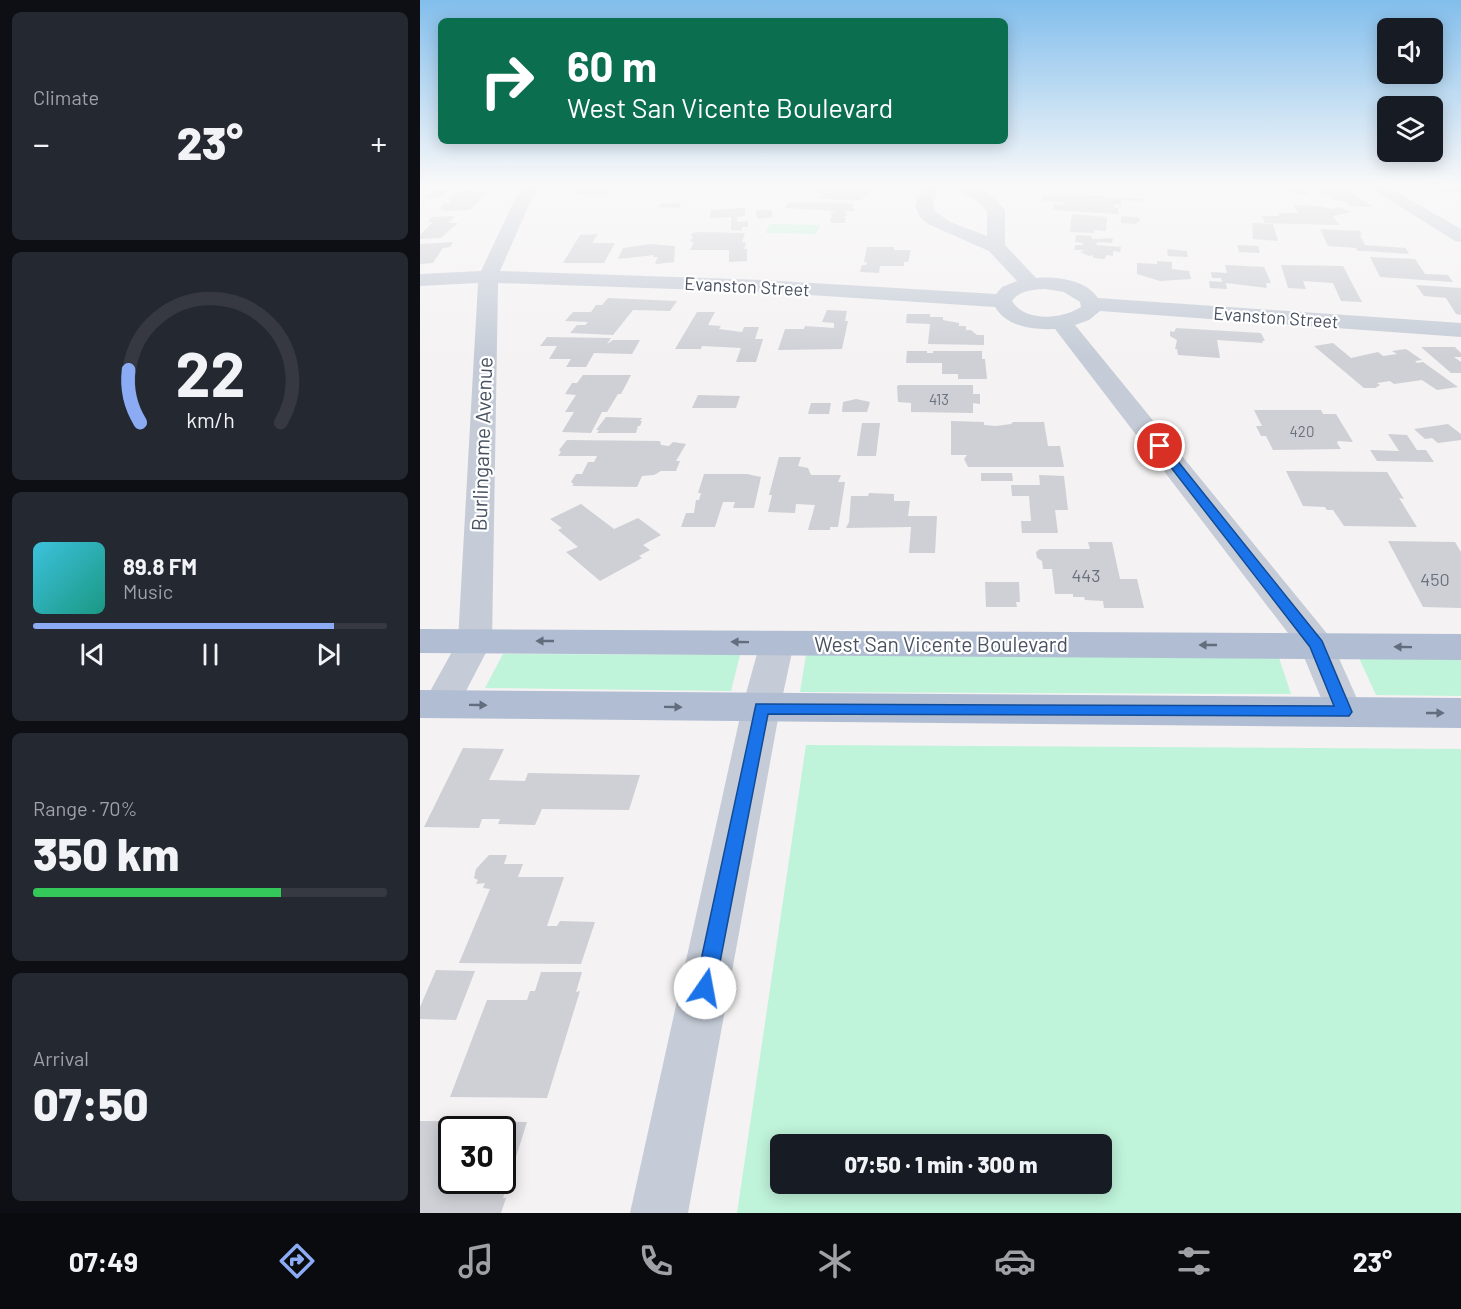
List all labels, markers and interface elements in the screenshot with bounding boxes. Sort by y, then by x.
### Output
map controls [1377,18,1443,162]
button: sound [1377,18,1443,84]
text: 60 m [567,40,657,90]
icon: right [468,42,546,120]
text: Climate [33,85,99,109]
text: West San Vicente Boulevard [567,91,893,123]
button: layers [1377,96,1443,162]
text: 23° [177,115,243,169]
text: − [33,123,50,163]
text: + [370,123,387,163]
street label: Evanston Street [684,272,810,300]
street label: Evanston Street [1213,302,1339,332]
text: 22 [175,335,245,409]
street label: Burlingame Avenue [465,356,497,532]
house number: 413 [929,390,949,408]
text: km/h [186,408,234,433]
pin [1134,420,1185,471]
house number: 420 [1290,422,1314,440]
icon: arrive [1143,429,1176,462]
text: 89.8 FM [123,553,197,579]
house number: 443 [1071,564,1101,586]
house number: 450 [1420,568,1450,590]
text: Music [123,579,173,603]
street label: West San Vicente Boulevard [814,631,1068,656]
one-way arrow [535,636,554,646]
one-way arrow [730,637,749,646]
icon: previous [76,638,109,671]
icon: pause [194,638,227,671]
icon: next [312,638,345,671]
one-way arrow [1198,640,1217,650]
one-way arrow [1393,642,1412,651]
one-way arrow [469,700,488,710]
one-way arrow [664,702,683,712]
one-way arrow [1426,708,1445,717]
text: Range · 70% [33,796,138,820]
text: 350 km [33,826,179,880]
position arrow [673,956,737,1020]
text: Arrival [33,1046,89,1070]
text: 07:50 [33,1076,148,1130]
speed limit sign: 30 [438,1116,516,1194]
text: 07:50 · 1 min · 300 m [844,1151,1038,1177]
icon: directions [276,1240,318,1282]
icon: music [455,1240,497,1282]
icon: phone [635,1240,677,1282]
icon: climate [814,1240,856,1282]
icon: car [994,1240,1036,1282]
icon: filters [1173,1240,1215,1282]
text: 07:49 [69,1245,138,1277]
text: 23° [1353,1245,1392,1277]

